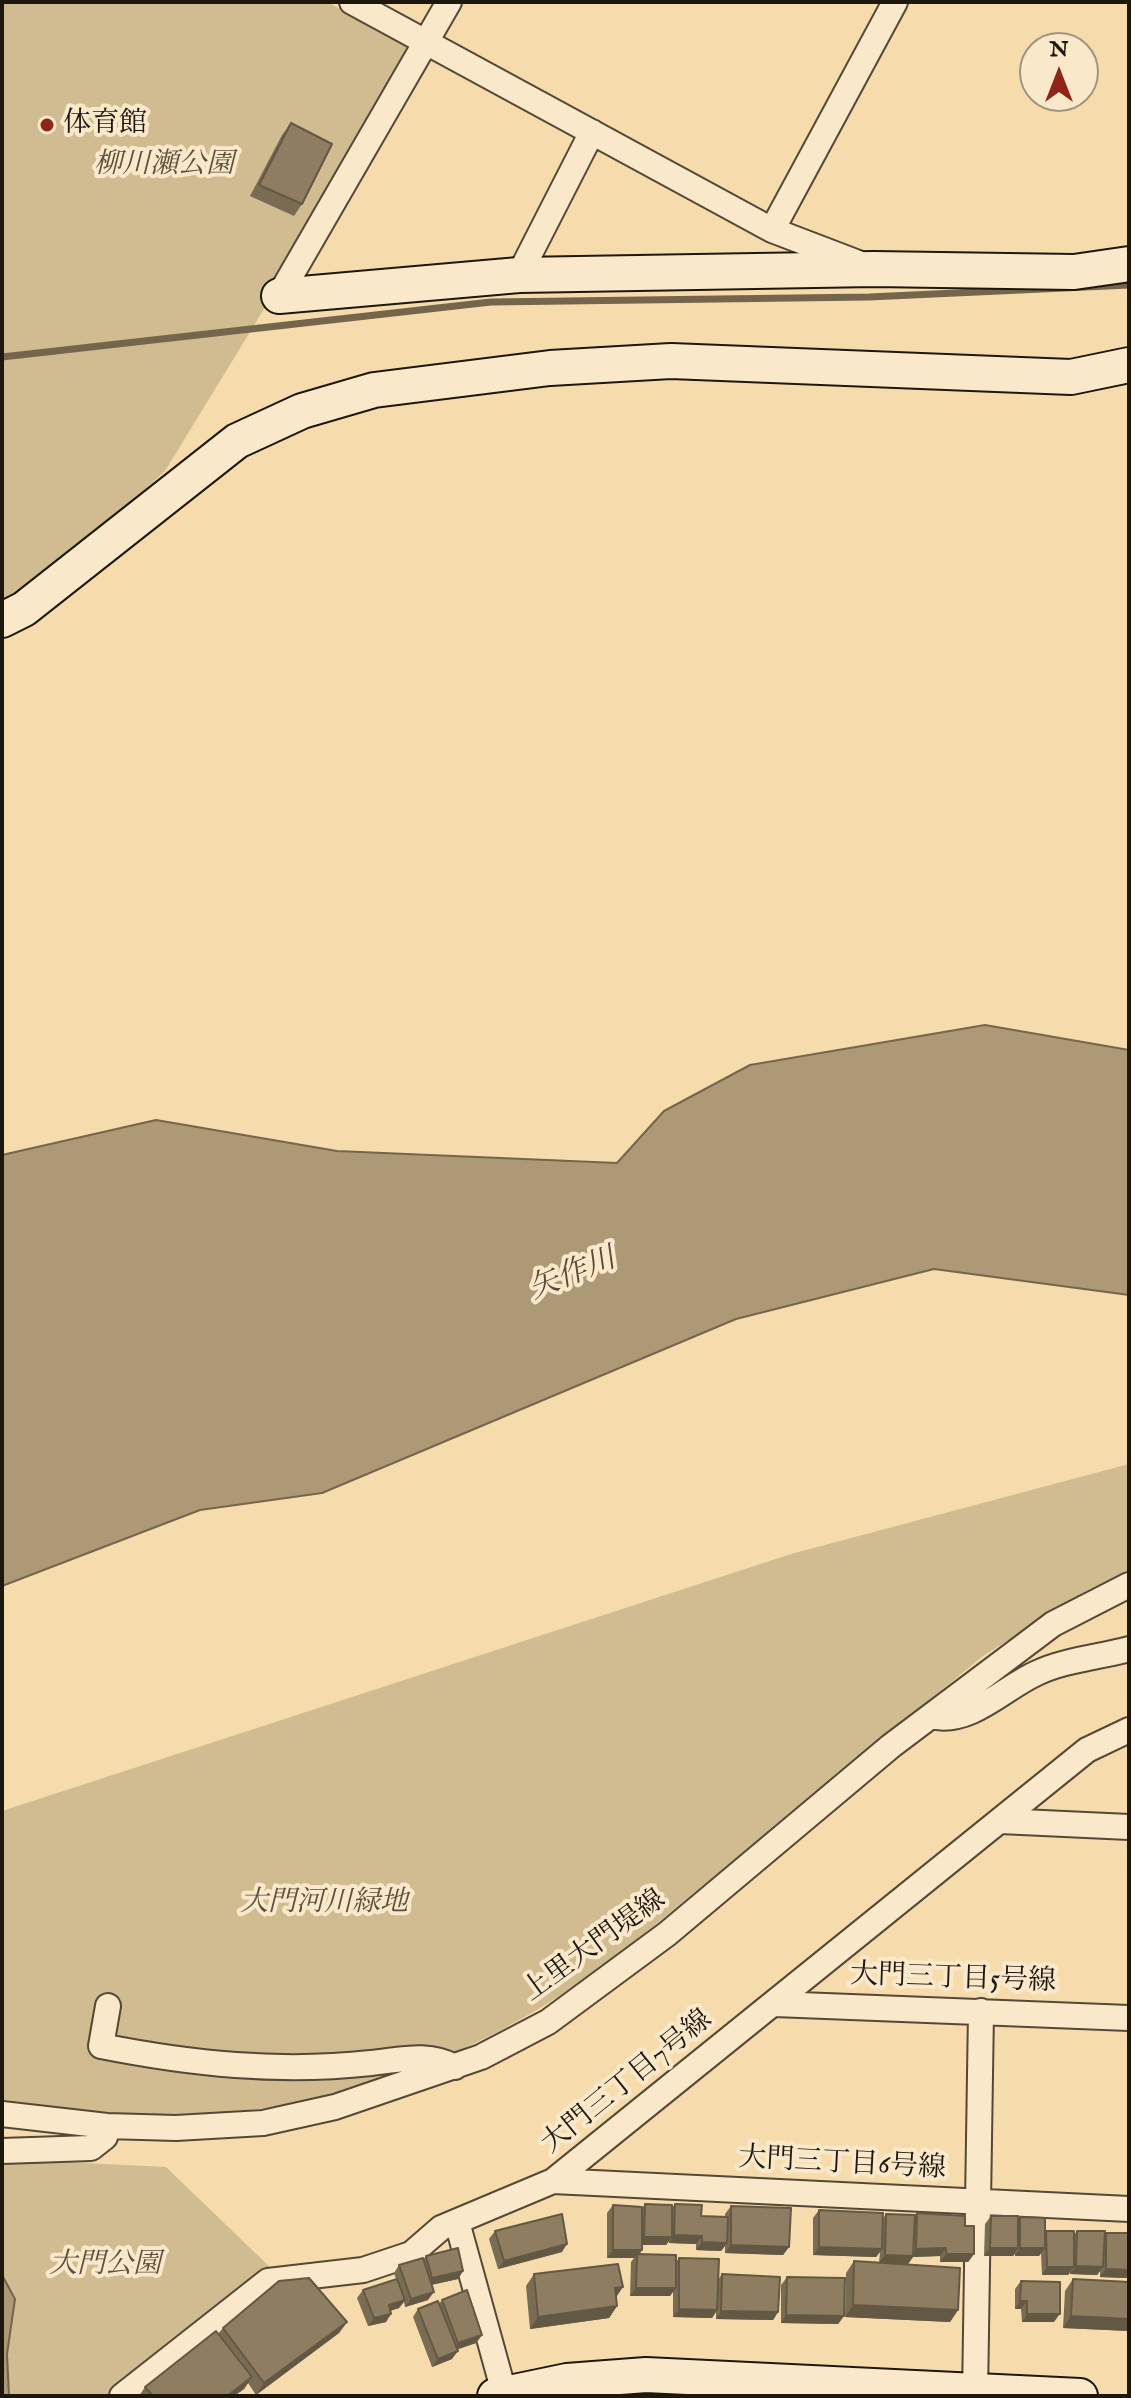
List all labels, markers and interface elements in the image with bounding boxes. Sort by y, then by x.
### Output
north arrow [1019,32,1099,112]
text: N [1049,36,1069,64]
place label: 体育館 [63,108,147,142]
marker: 体育館 [38,116,56,134]
park label: 柳川瀬公園 [94,149,234,183]
water label: 矢作川 [525,1242,621,1310]
street label: 上里大門堤線 [517,1884,673,2010]
park label: 大門河川緑地 [240,1887,408,1921]
street label: 大門三丁目5号線 [849,1960,1057,2000]
street label: 大門三丁目7号線 [536,2004,720,2162]
street label: 大門三丁目6号線 [737,2143,947,2187]
park label: 大門公園 [49,2249,161,2283]

